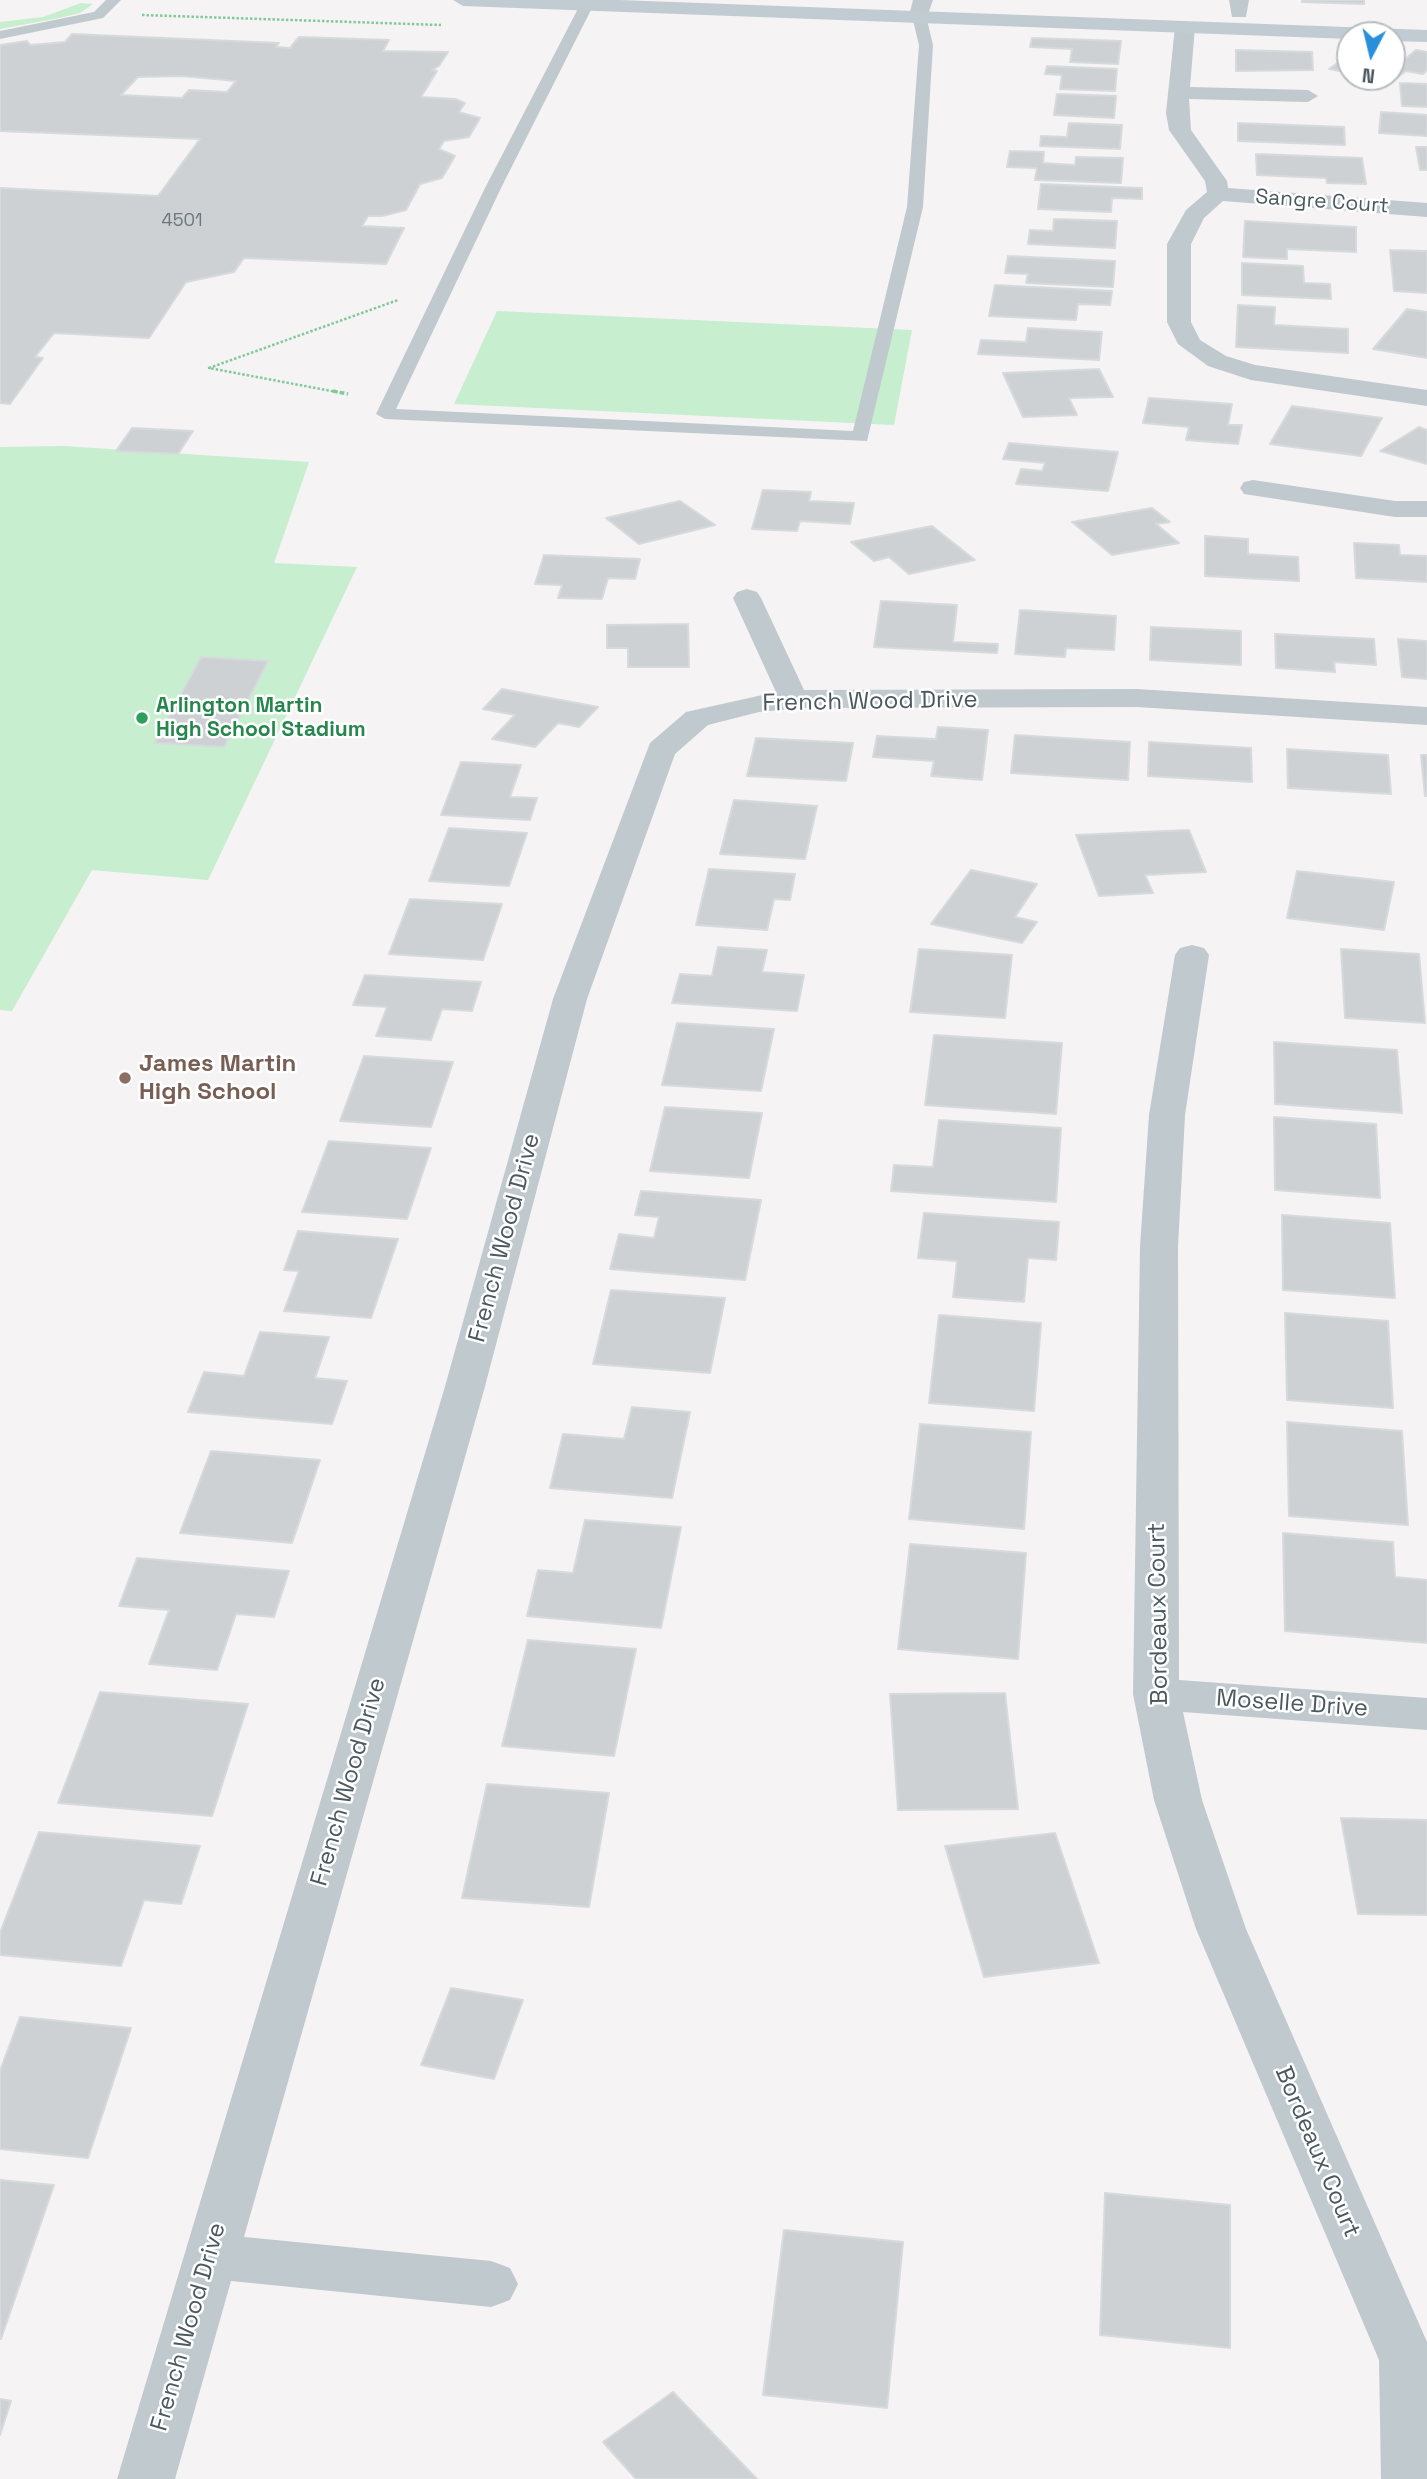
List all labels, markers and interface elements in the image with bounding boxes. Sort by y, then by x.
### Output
north arrow [1336,21,1406,91]
text: N [1361,62,1376,89]
street label: Sangre Court [1255,185,1389,219]
house number: 4501 [161,210,203,232]
street label: French Wood Drive [762,686,978,718]
place label: Arlington Martin High School Stadium [156,693,366,743]
marker: Arlington Martin High School Stadium [134,710,150,726]
place label: James Martin High School [139,1050,296,1106]
marker: James Martin High School [117,1070,133,1086]
street label: French Wood Drive [463,1130,547,1346]
street label: Bordeaux Court [1143,1522,1175,1706]
street label: French Wood Drive [306,1675,392,1889]
street label: Moselle Drive [1215,1684,1369,1724]
street label: Bordeaux Court [1268,2062,1366,2242]
street label: French Wood Drive [146,2220,232,2434]

